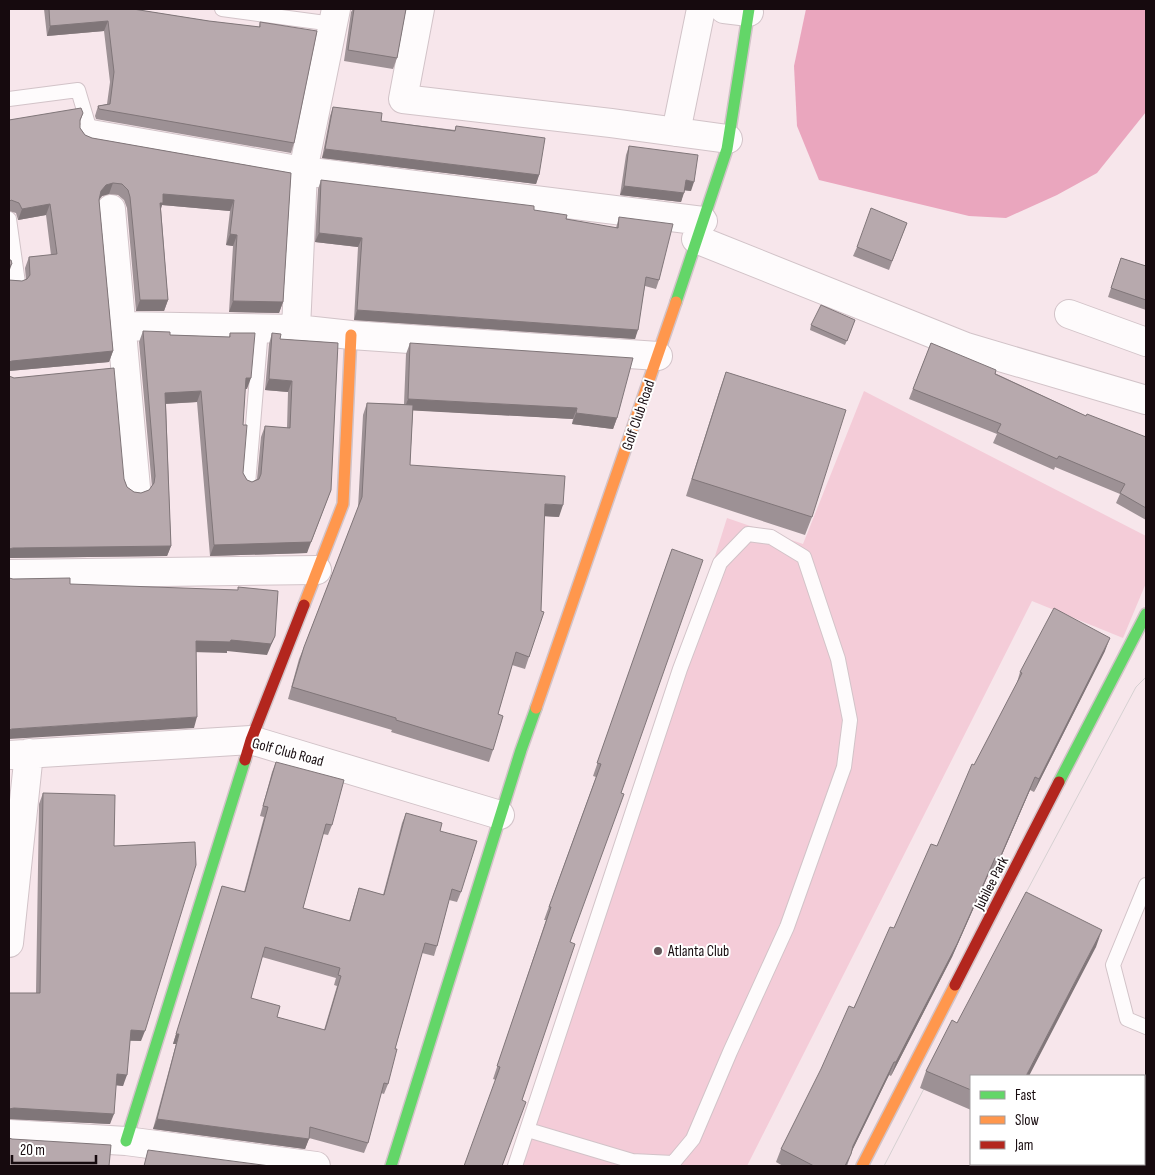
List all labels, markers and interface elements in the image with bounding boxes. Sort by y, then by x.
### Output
street label: Golf Club Road [618,377,659,453]
street label: Golf Club Road [250,734,326,771]
street label: Jubilee Park [969,853,1013,914]
place label: Atlanta Club [667,942,729,961]
marker: Atlanta Club [652,945,664,957]
legend [970,1075,1145,1165]
text: Fast [1015,1086,1037,1105]
text: Slow [1015,1111,1039,1130]
scale bar [12,1132,96,1164]
text: Jam [1014,1136,1033,1155]
text: 20 m [20,1141,45,1160]

